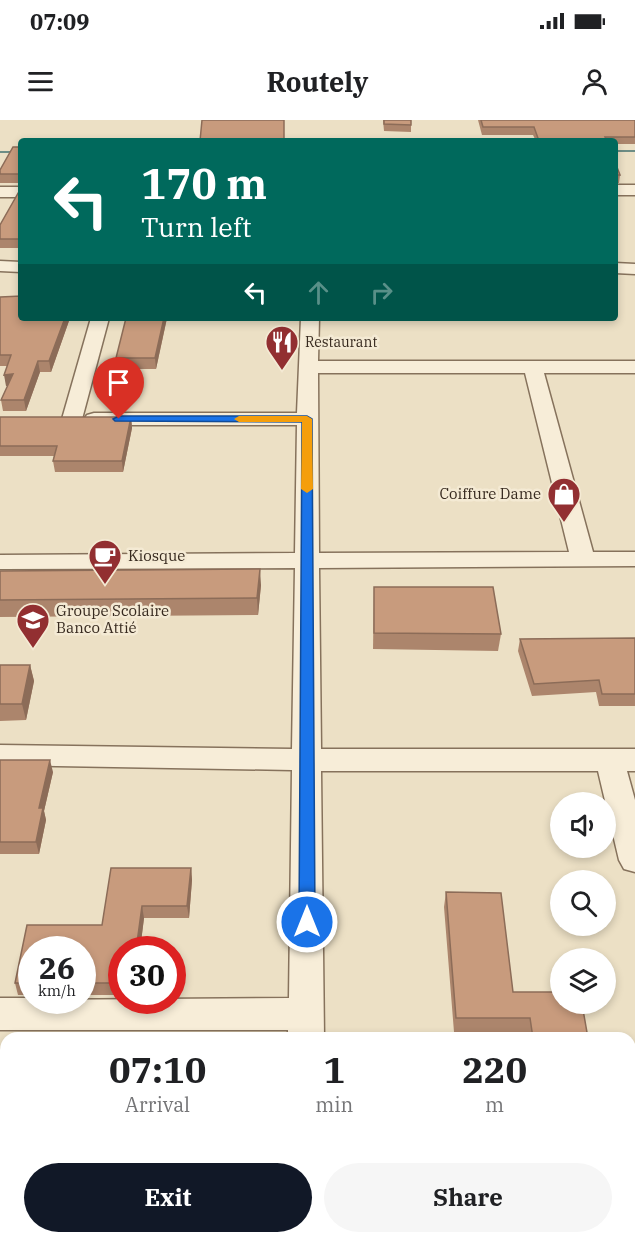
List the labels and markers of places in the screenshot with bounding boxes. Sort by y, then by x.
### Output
restaurant icon: Restaurant [264,324,300,371]
place label: Restaurant [305,333,377,351]
pin [93,357,144,419]
shop icon: Coiffure Dame [546,476,582,523]
place label: Coiffure Dame [439,484,541,503]
cafe icon: Kiosque [87,538,123,585]
place label: Kiosque [128,546,185,565]
place label: Groupe Scolaire Banco Attié [56,601,169,637]
school or university icon: Groupe Scolaire Banco Attié [15,602,51,649]

